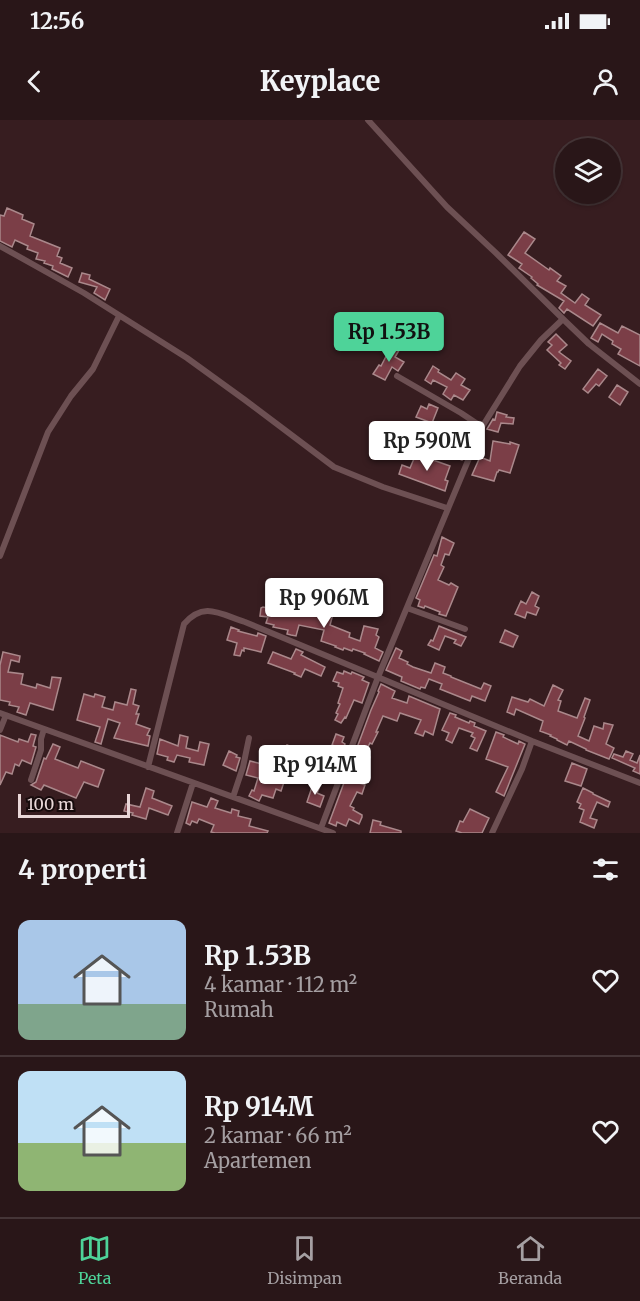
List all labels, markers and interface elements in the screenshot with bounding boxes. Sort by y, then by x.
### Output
text: 12:56 [30,7,84,35]
text: Keyplace [260,64,380,98]
icon: back [18,65,51,98]
icon: person [589,65,622,98]
map controls [555,138,621,204]
button: layers [555,138,621,204]
pin: Rp 1.53B [327,312,451,363]
text: Rp 1.53B [348,319,430,344]
pin: Rp 590M [372,421,482,472]
text: Rp 590M [383,428,471,453]
pin: Rp 906M [269,578,379,629]
text: Rp 906M [279,585,369,610]
pin: Rp 914M [260,745,370,796]
text: Rp 914M [273,752,357,777]
scale bar [18,791,130,818]
text: 100 m [27,794,74,814]
text: 4 properti [18,853,147,886]
icon: filters [589,853,622,886]
text: Rp 1.53B [204,939,311,972]
icon: home [66,944,138,1016]
icon: heart [589,964,622,997]
text: 4 kamar · 112 m² [204,972,357,997]
text: Rumah [204,997,274,1022]
text: Rp 914M [204,1090,314,1123]
icon: home [66,1095,138,1167]
icon: heart [589,1115,622,1148]
text: 2 kamar · 66 m² [204,1123,352,1148]
text: Apartemen [204,1148,311,1173]
tab: Peta [78,1232,111,1288]
tab: Disimpan [267,1232,342,1288]
tab: Beranda [498,1232,562,1288]

